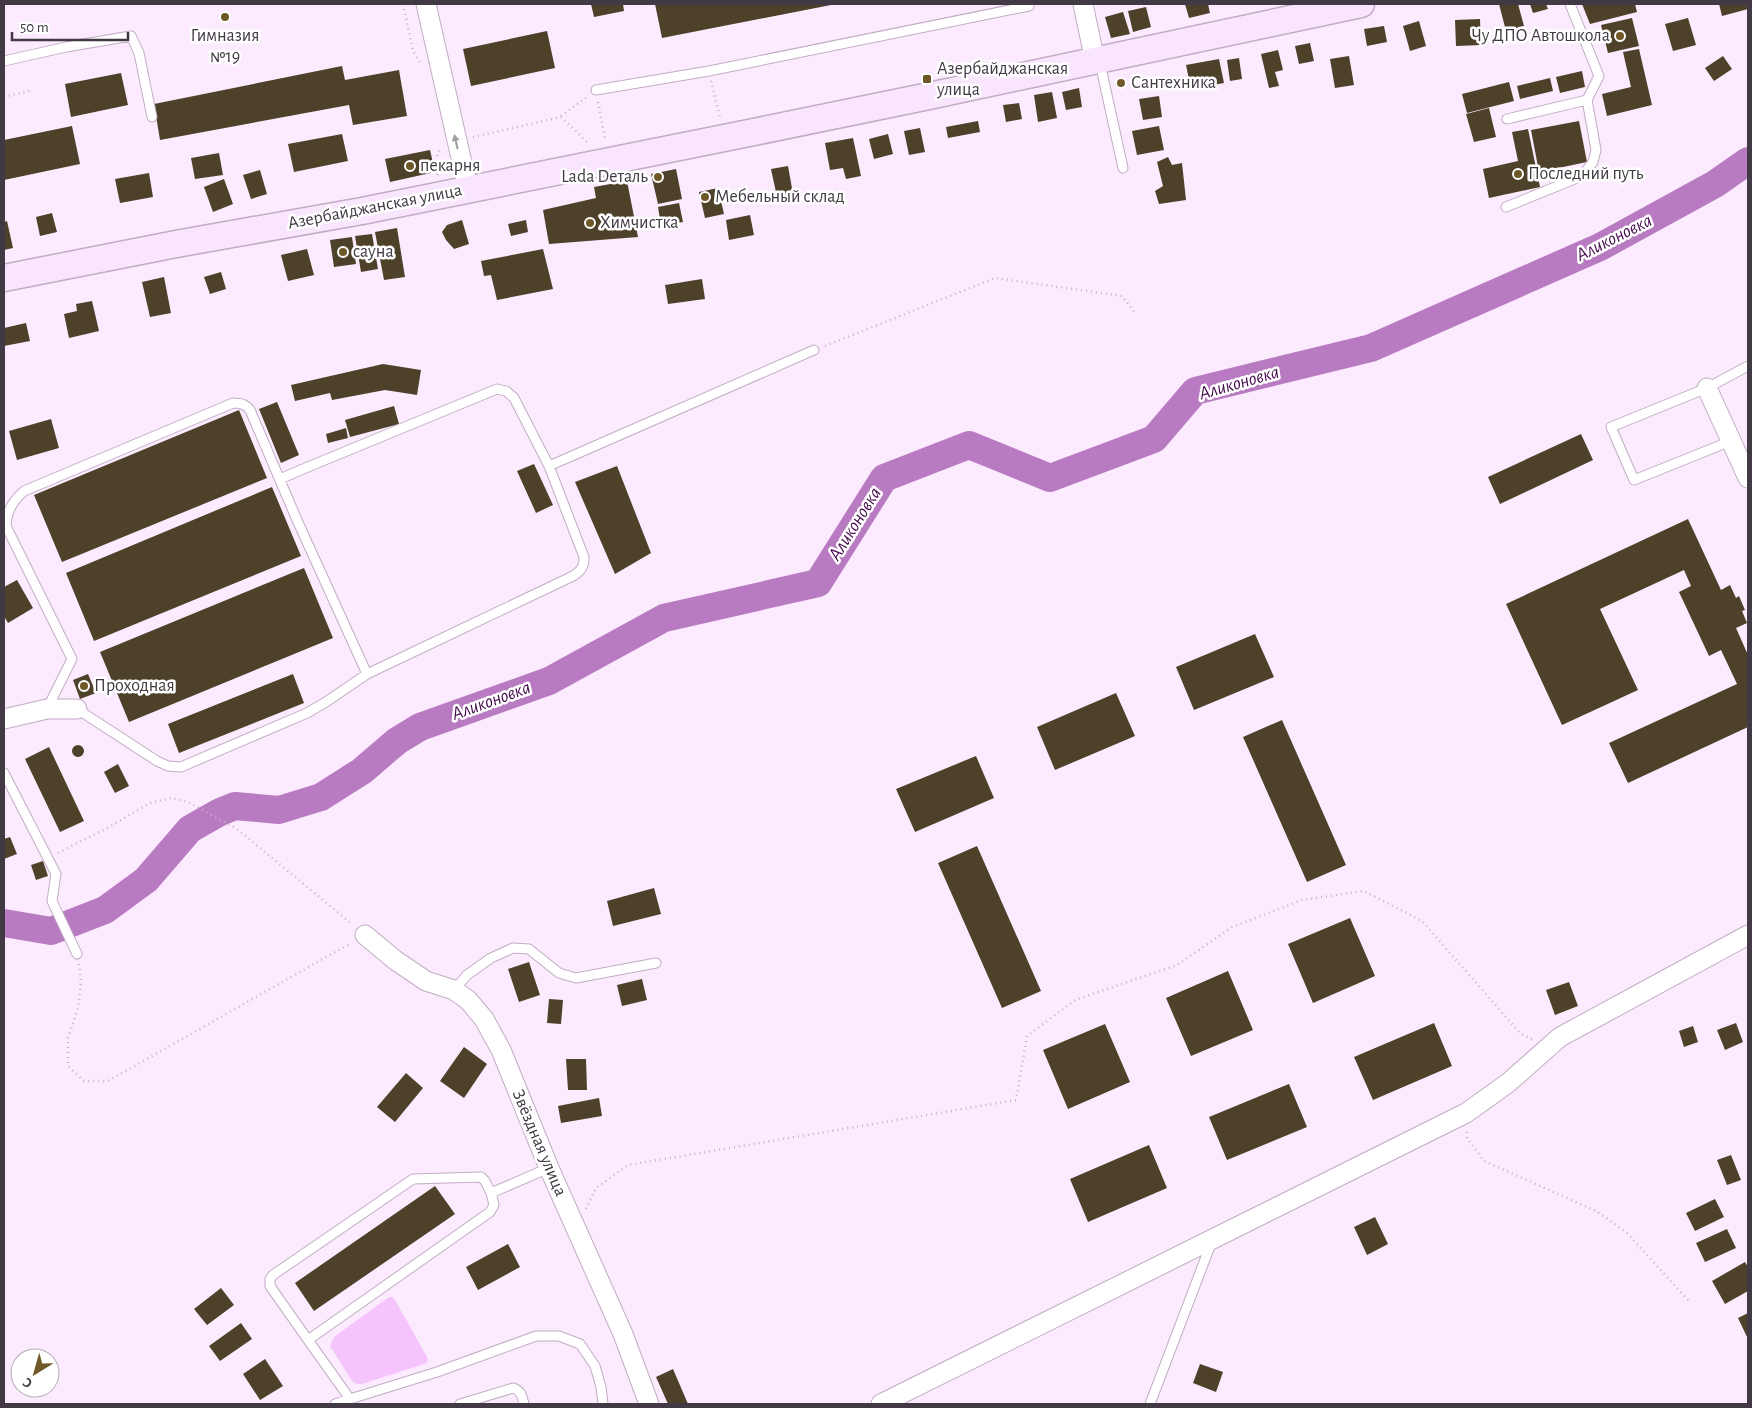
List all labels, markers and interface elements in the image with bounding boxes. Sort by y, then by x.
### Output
scale bar [12,10,129,42]
marker: Гимназия №19 [219,11,231,23]
text: 50 m [20,20,49,35]
place label: Гимназия №19 [190,27,260,66]
place label: Чу ДПО Автошкола [1472,27,1610,45]
marker: Чу ДПО Автошкола [1614,30,1626,42]
place label: Азербайджанская улица [936,59,1068,99]
marker: Азербайджанская улица [921,73,933,85]
place label: Сантехника [1131,74,1216,92]
marker: Сантехника [1115,77,1127,89]
one-way arrow [452,134,460,149]
place label: пекарня [420,157,481,175]
marker: пекарня [404,160,416,172]
place label: Последний путь [1528,165,1644,183]
place label: Lada Dеталь [561,168,648,186]
marker: Последний путь [1512,168,1524,180]
marker: Lada Dеталь [652,171,664,183]
street label: Азербайджанская улица [286,180,464,233]
place label: Мебельный склад [715,187,845,206]
marker: Мебельный склад [699,191,711,203]
water label: Аликоновка [1572,211,1655,266]
place label: Химчистка [600,214,679,232]
marker: Химчистка [584,217,596,229]
place label: сауна [353,243,394,261]
marker: сауна [337,246,349,258]
water label: Аликоновка [1196,363,1281,404]
water label: Аликоновка [825,484,885,565]
place label: Проходная [94,677,175,695]
water label: Аликоновка [448,678,533,724]
marker: Проходная [78,680,90,692]
street label: Звёздная улица [508,1087,570,1199]
north arrow [10,1348,60,1398]
text: С [20,1375,35,1391]

